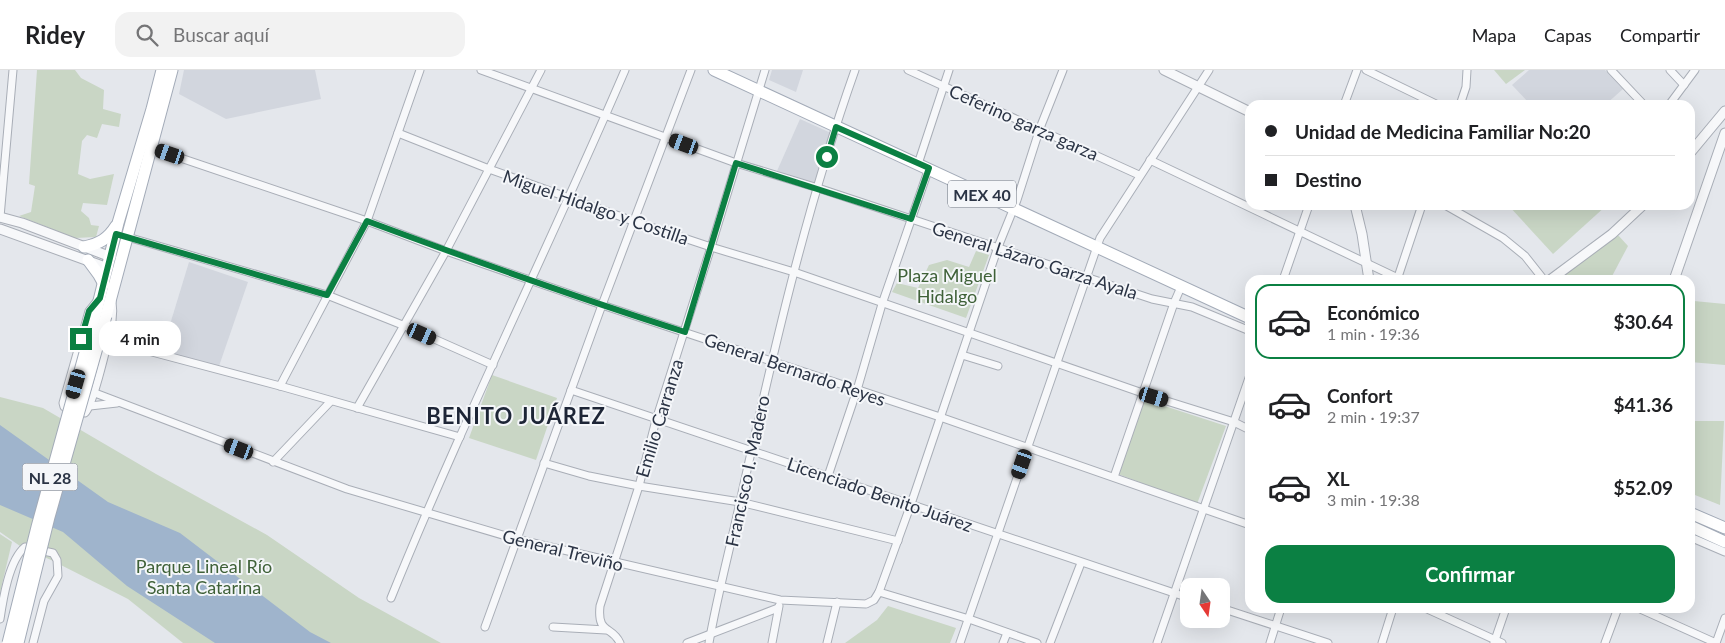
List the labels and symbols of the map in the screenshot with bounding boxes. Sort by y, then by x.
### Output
street label: Ceferino garza garza [946,79,1102,165]
car [667,132,700,156]
car [153,142,186,166]
route start [816,146,838,168]
street label: Miguel Hidalgo y Costilla [500,165,692,249]
road number: MEX 40 [948,180,1016,208]
street label: General Lázaro Garza Ayala [929,216,1141,304]
park label: Plaza Miguel Hidalgo [897,264,997,307]
car [405,321,438,347]
callout: 4 min [98,322,181,356]
route end [70,328,92,350]
street label: General Bernardo Reyes [701,328,889,410]
street label: Emilio Carranza [631,356,687,480]
car [64,368,87,400]
car [1137,385,1170,409]
street label: Francisco I. Madero [720,393,774,549]
district label: BENITO JUÁREZ [426,402,606,429]
car [222,437,255,461]
car [1010,447,1033,481]
street label: Licenciado Benito Juárez [784,452,976,536]
road number: NL 28 [22,464,78,491]
street label: General Treviño [500,524,626,576]
park label: Parque Lineal Río Santa Catarina [136,555,272,598]
north arrow [1180,578,1230,628]

